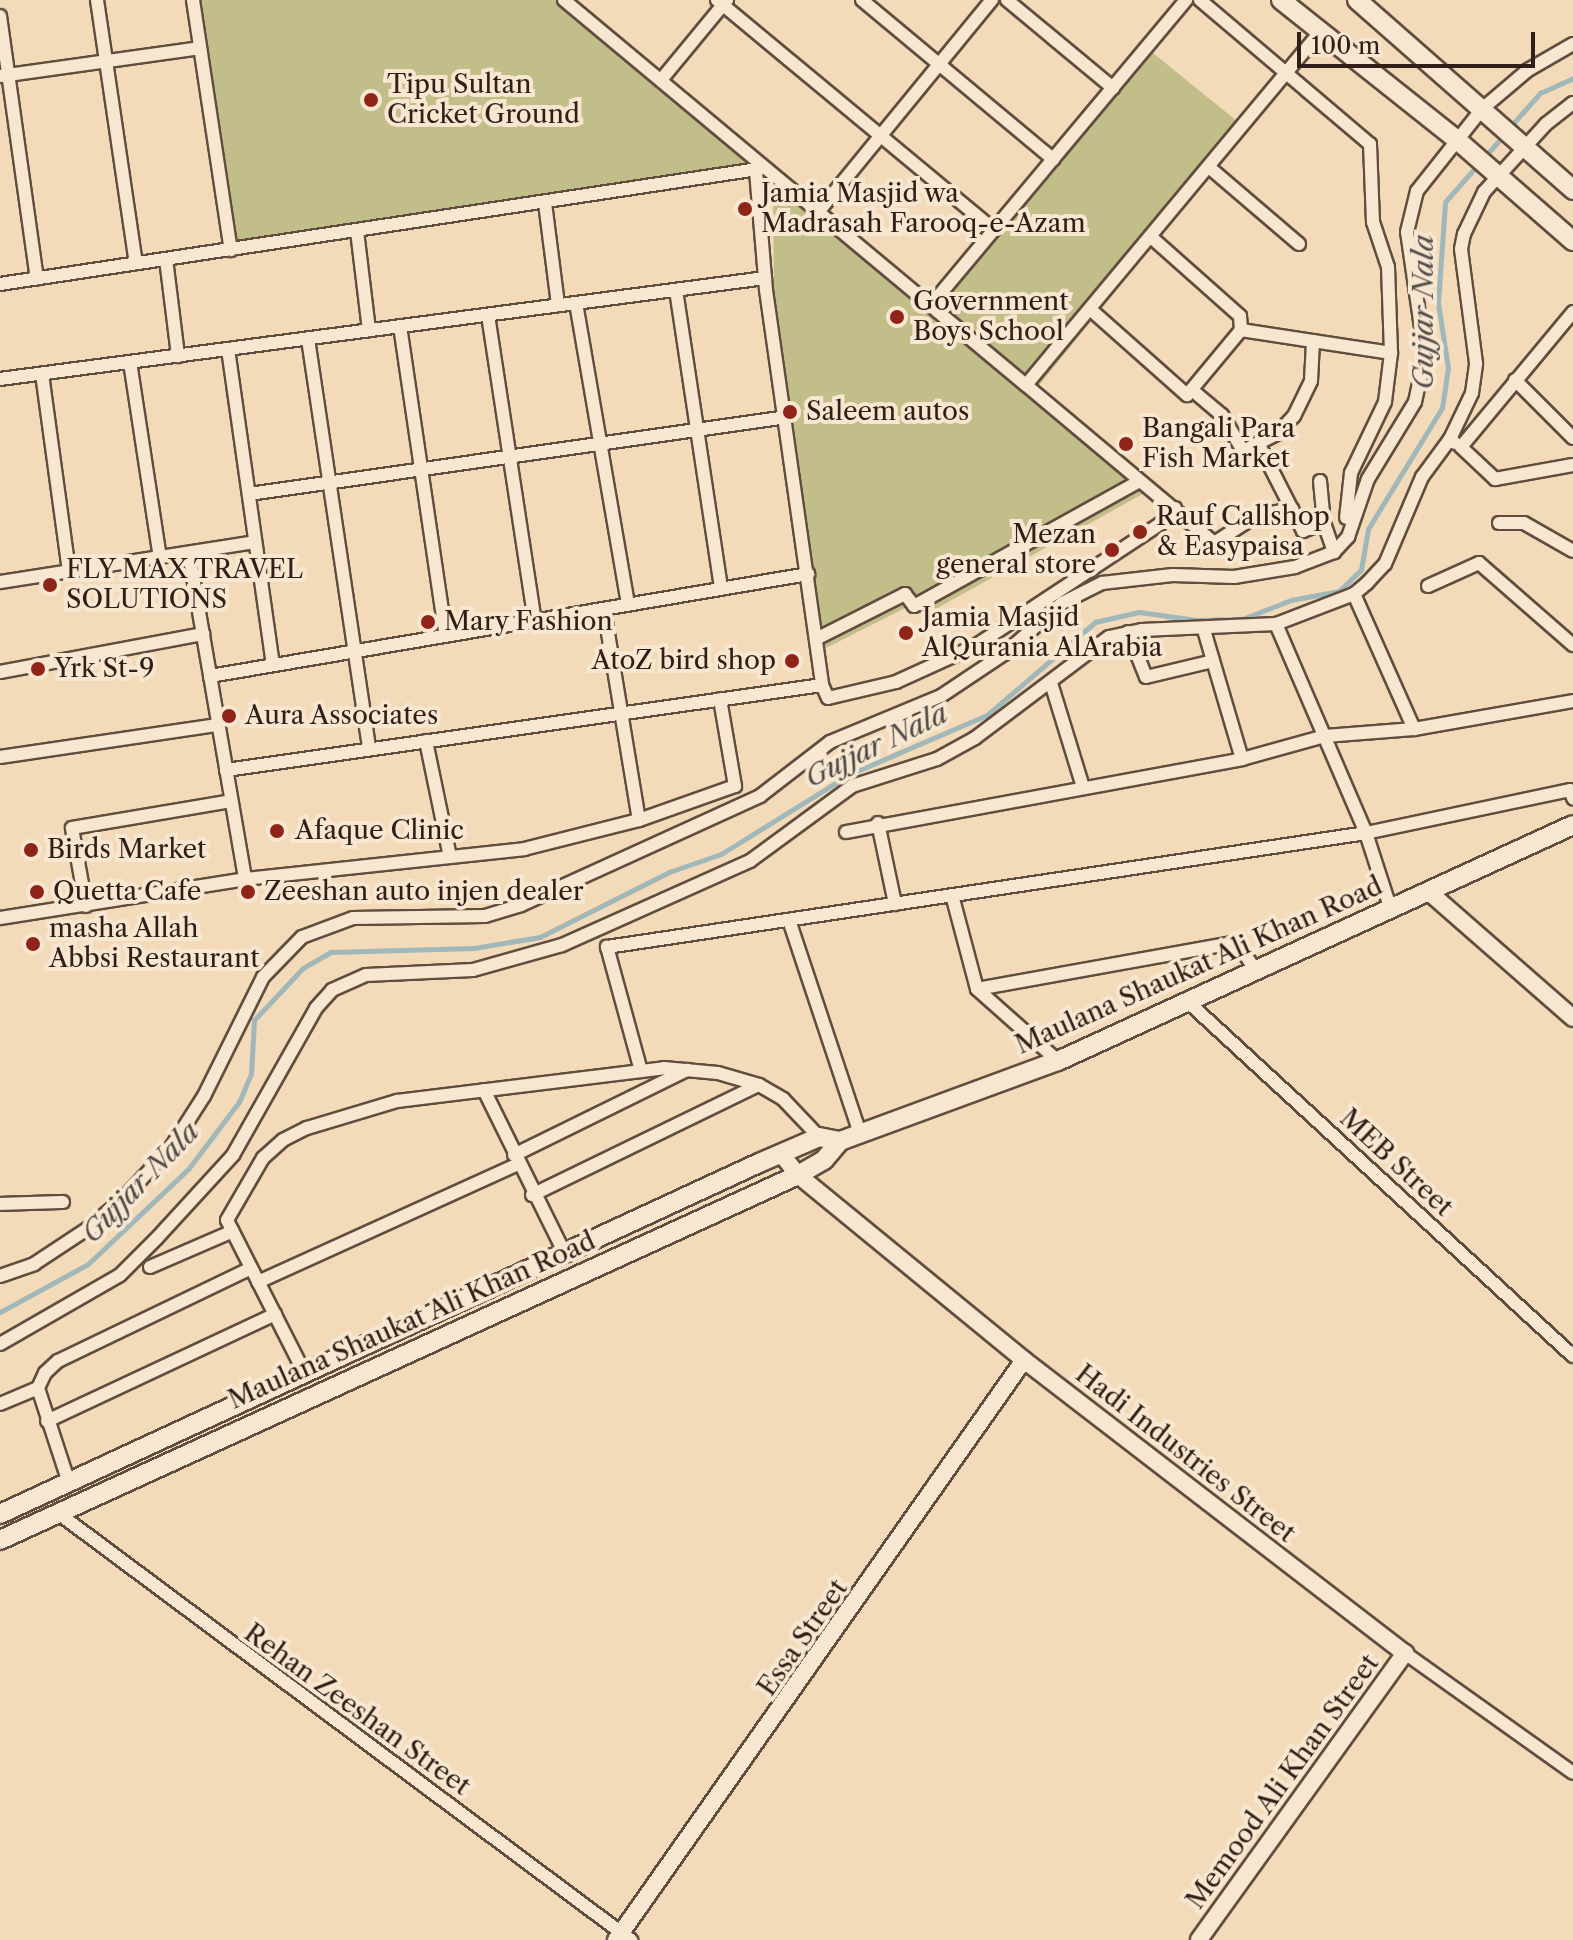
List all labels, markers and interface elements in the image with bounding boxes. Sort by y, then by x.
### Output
scale bar [1301,16,1539,66]
text: 100 m [1311,31,1380,60]
place label: Tipu Sultan Cricket Ground [387,69,580,130]
marker: Tipu Sultan Cricket Ground [362,91,380,109]
place label: Jamia Masjid wa Madrasah Farooq-e-Azam [761,178,1086,240]
marker: Jamia Masjid wa Madrasah Farooq-e-Azam [736,200,754,218]
water label: Gujjar Nala [1406,235,1440,389]
place label: Government Boys School [913,286,1068,348]
marker: Government Boys School [888,308,906,326]
place label: Saleem autos [806,396,969,428]
marker: Saleem autos [781,403,799,421]
place label: Bangali Para Fish Market [1142,413,1295,474]
marker: Bangali Para Fish Market [1117,435,1135,453]
place label: Rauf Callshop & Easypaisa [1156,501,1330,562]
place label: Mezan general store [936,519,1096,580]
marker: Rauf Callshop & Easypaisa [1131,523,1149,541]
marker: Mezan general store [1103,541,1121,559]
place label: FLY MAX TRAVEL SOLUTIONS [66,554,305,616]
marker: FLY MAX TRAVEL SOLUTIONS [41,576,59,594]
place label: Jamia Masjid AlQurania AlArabia [922,602,1164,664]
place label: Mary Fashion [444,606,614,638]
marker: Mary Fashion [419,613,437,631]
marker: Jamia Masjid AlQurania AlArabia [897,624,915,642]
place label: AtoZ bird shop [591,645,776,677]
marker: AtoZ bird shop [783,652,801,670]
place label: Yrk St-9 [54,653,155,685]
marker: Yrk St-9 [29,660,47,678]
water label: Gujjar Nala [799,696,953,794]
place label: Aura Associates [245,700,440,732]
marker: Aura Associates [220,707,238,725]
place label: Afaque Clinic [295,815,464,847]
marker: Afaque Clinic [266,820,288,842]
place label: Birds Market [47,834,206,866]
marker: Birds Market [22,841,40,859]
street label: Maulana Shaukat Ali Khan Road [1010,870,1388,1062]
place label: Quetta Cafe [53,876,202,908]
place label: Zeeshan auto injen dealer [264,876,584,908]
marker: Quetta Cafe [28,883,46,901]
marker: Zeeshan auto injen dealer [239,883,257,901]
place label: masha Allah Abbsi Restaurant [49,913,259,974]
marker: masha Allah Abbsi Restaurant [24,935,42,953]
street label: MEB Street [1333,1103,1459,1223]
water label: Gujjar Nala [74,1115,206,1249]
street label: Maulana Shaukat Ali Khan Road [223,1225,601,1417]
street label: Hadi Industries Street [1069,1359,1301,1549]
street label: Essa Street [752,1574,854,1702]
street label: Rehan Zeeshan Street [238,1618,476,1802]
street label: Memood Ali Khan Street [1180,1648,1386,1916]

